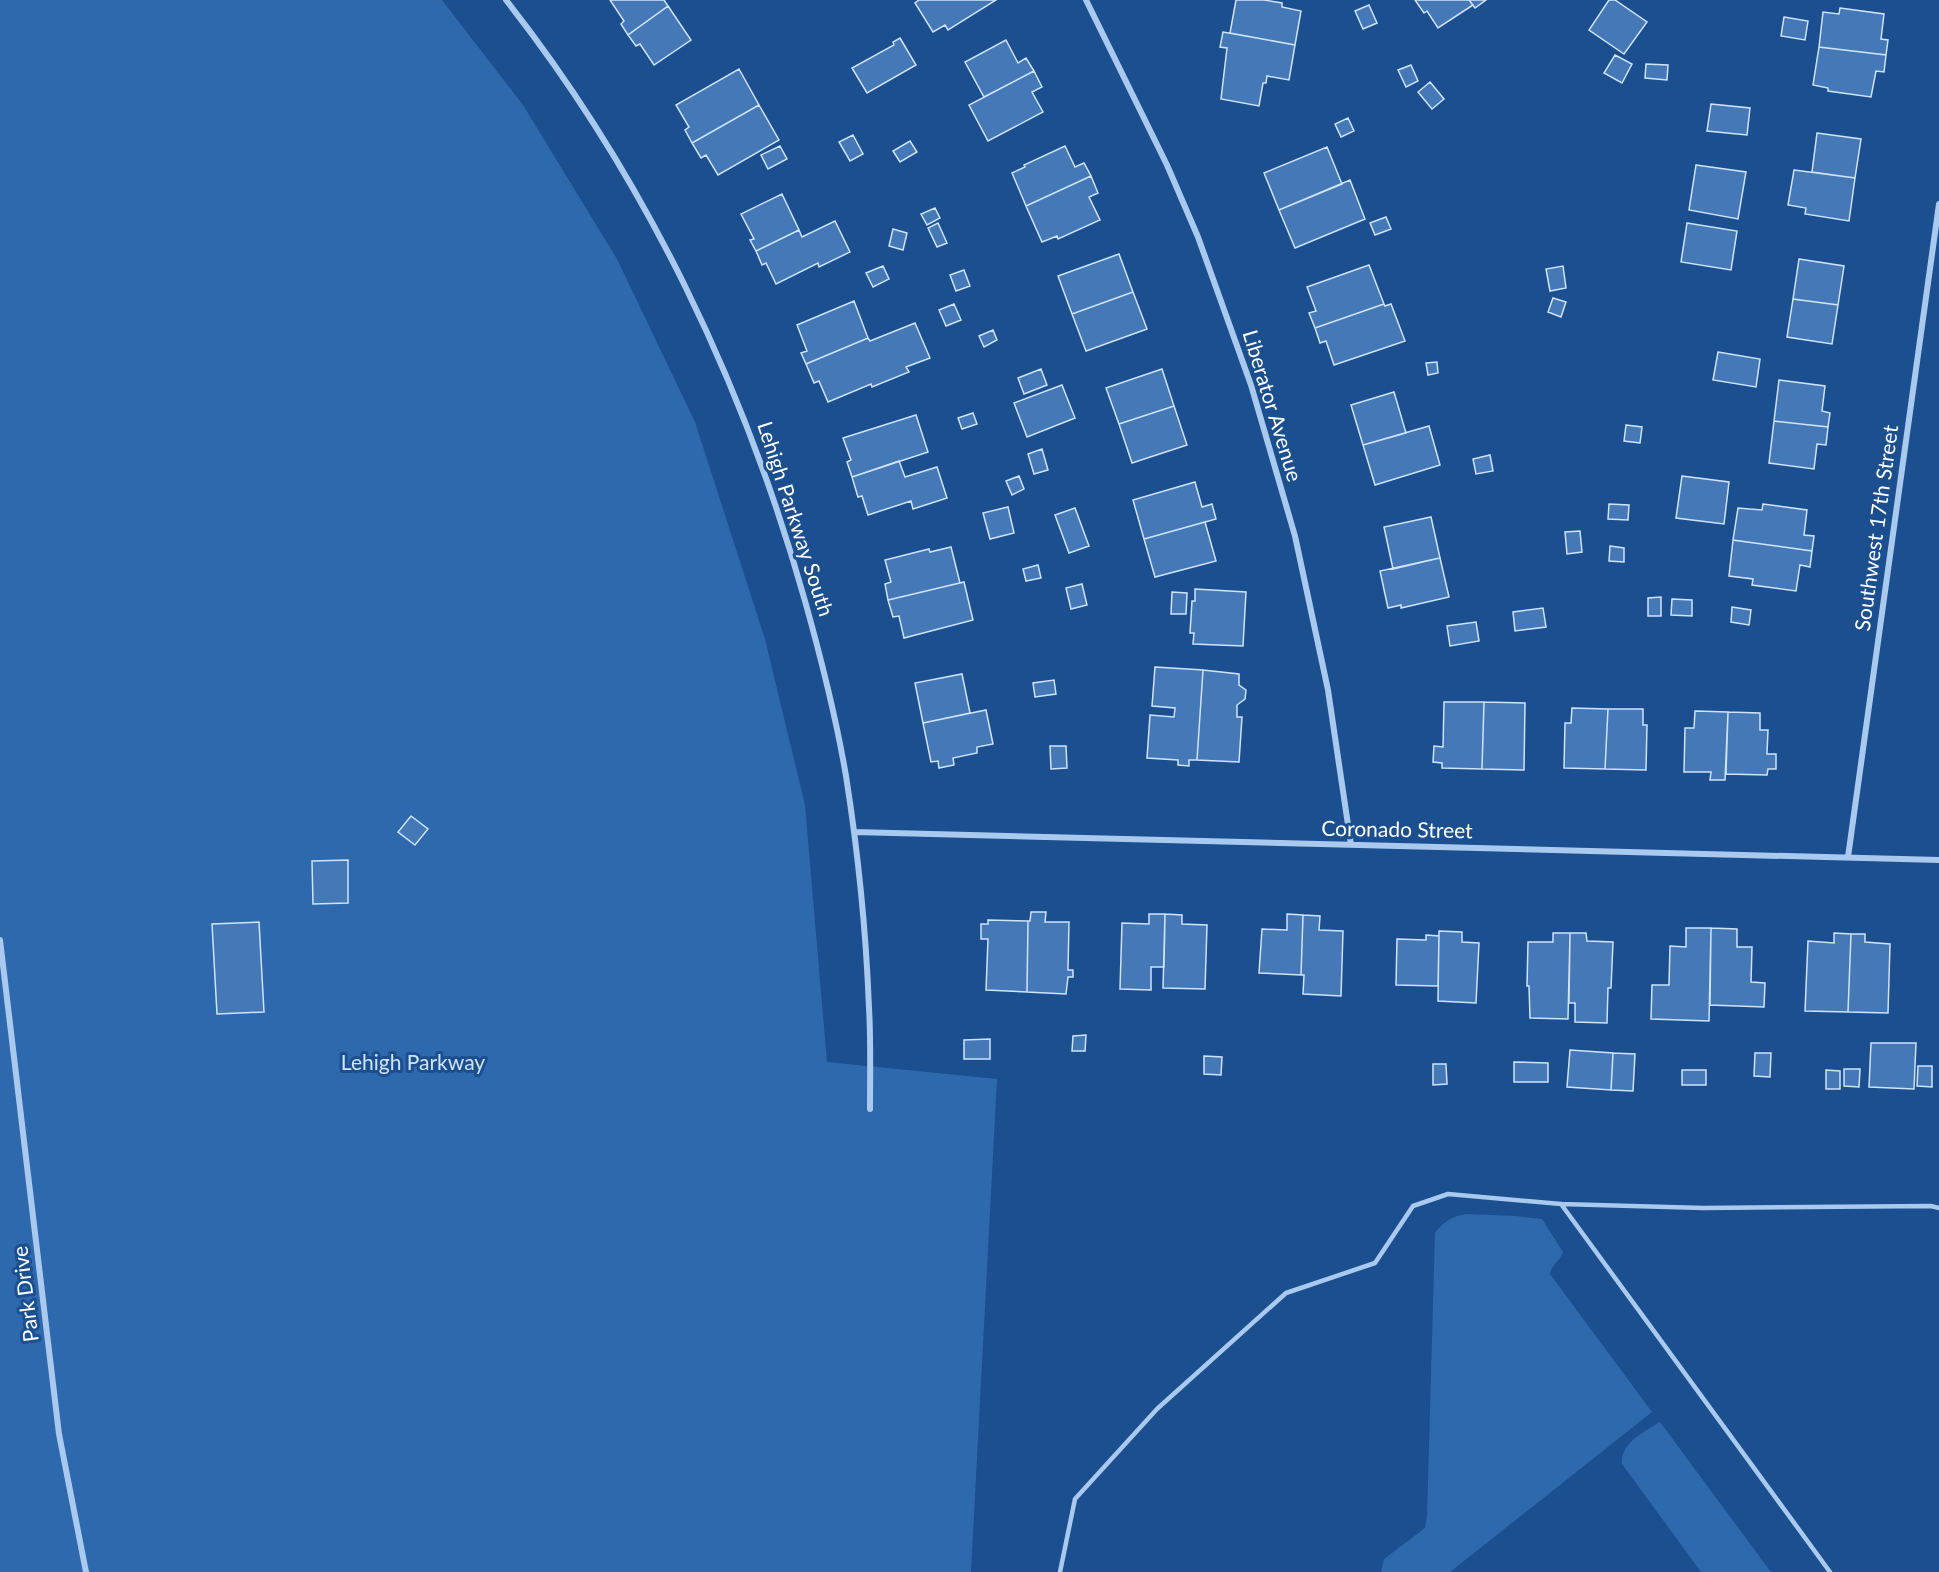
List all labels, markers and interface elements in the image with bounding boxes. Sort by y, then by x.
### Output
street label: Liberator Avenue [1238,327,1308,484]
street label: Lehigh Parkway South [753,418,840,619]
street label: Southwest 17th Street [1849,423,1902,632]
street label: Coronado Street [1321,815,1473,842]
park label: Lehigh Parkway [341,1049,485,1074]
street label: Park Drive [6,1245,43,1344]

